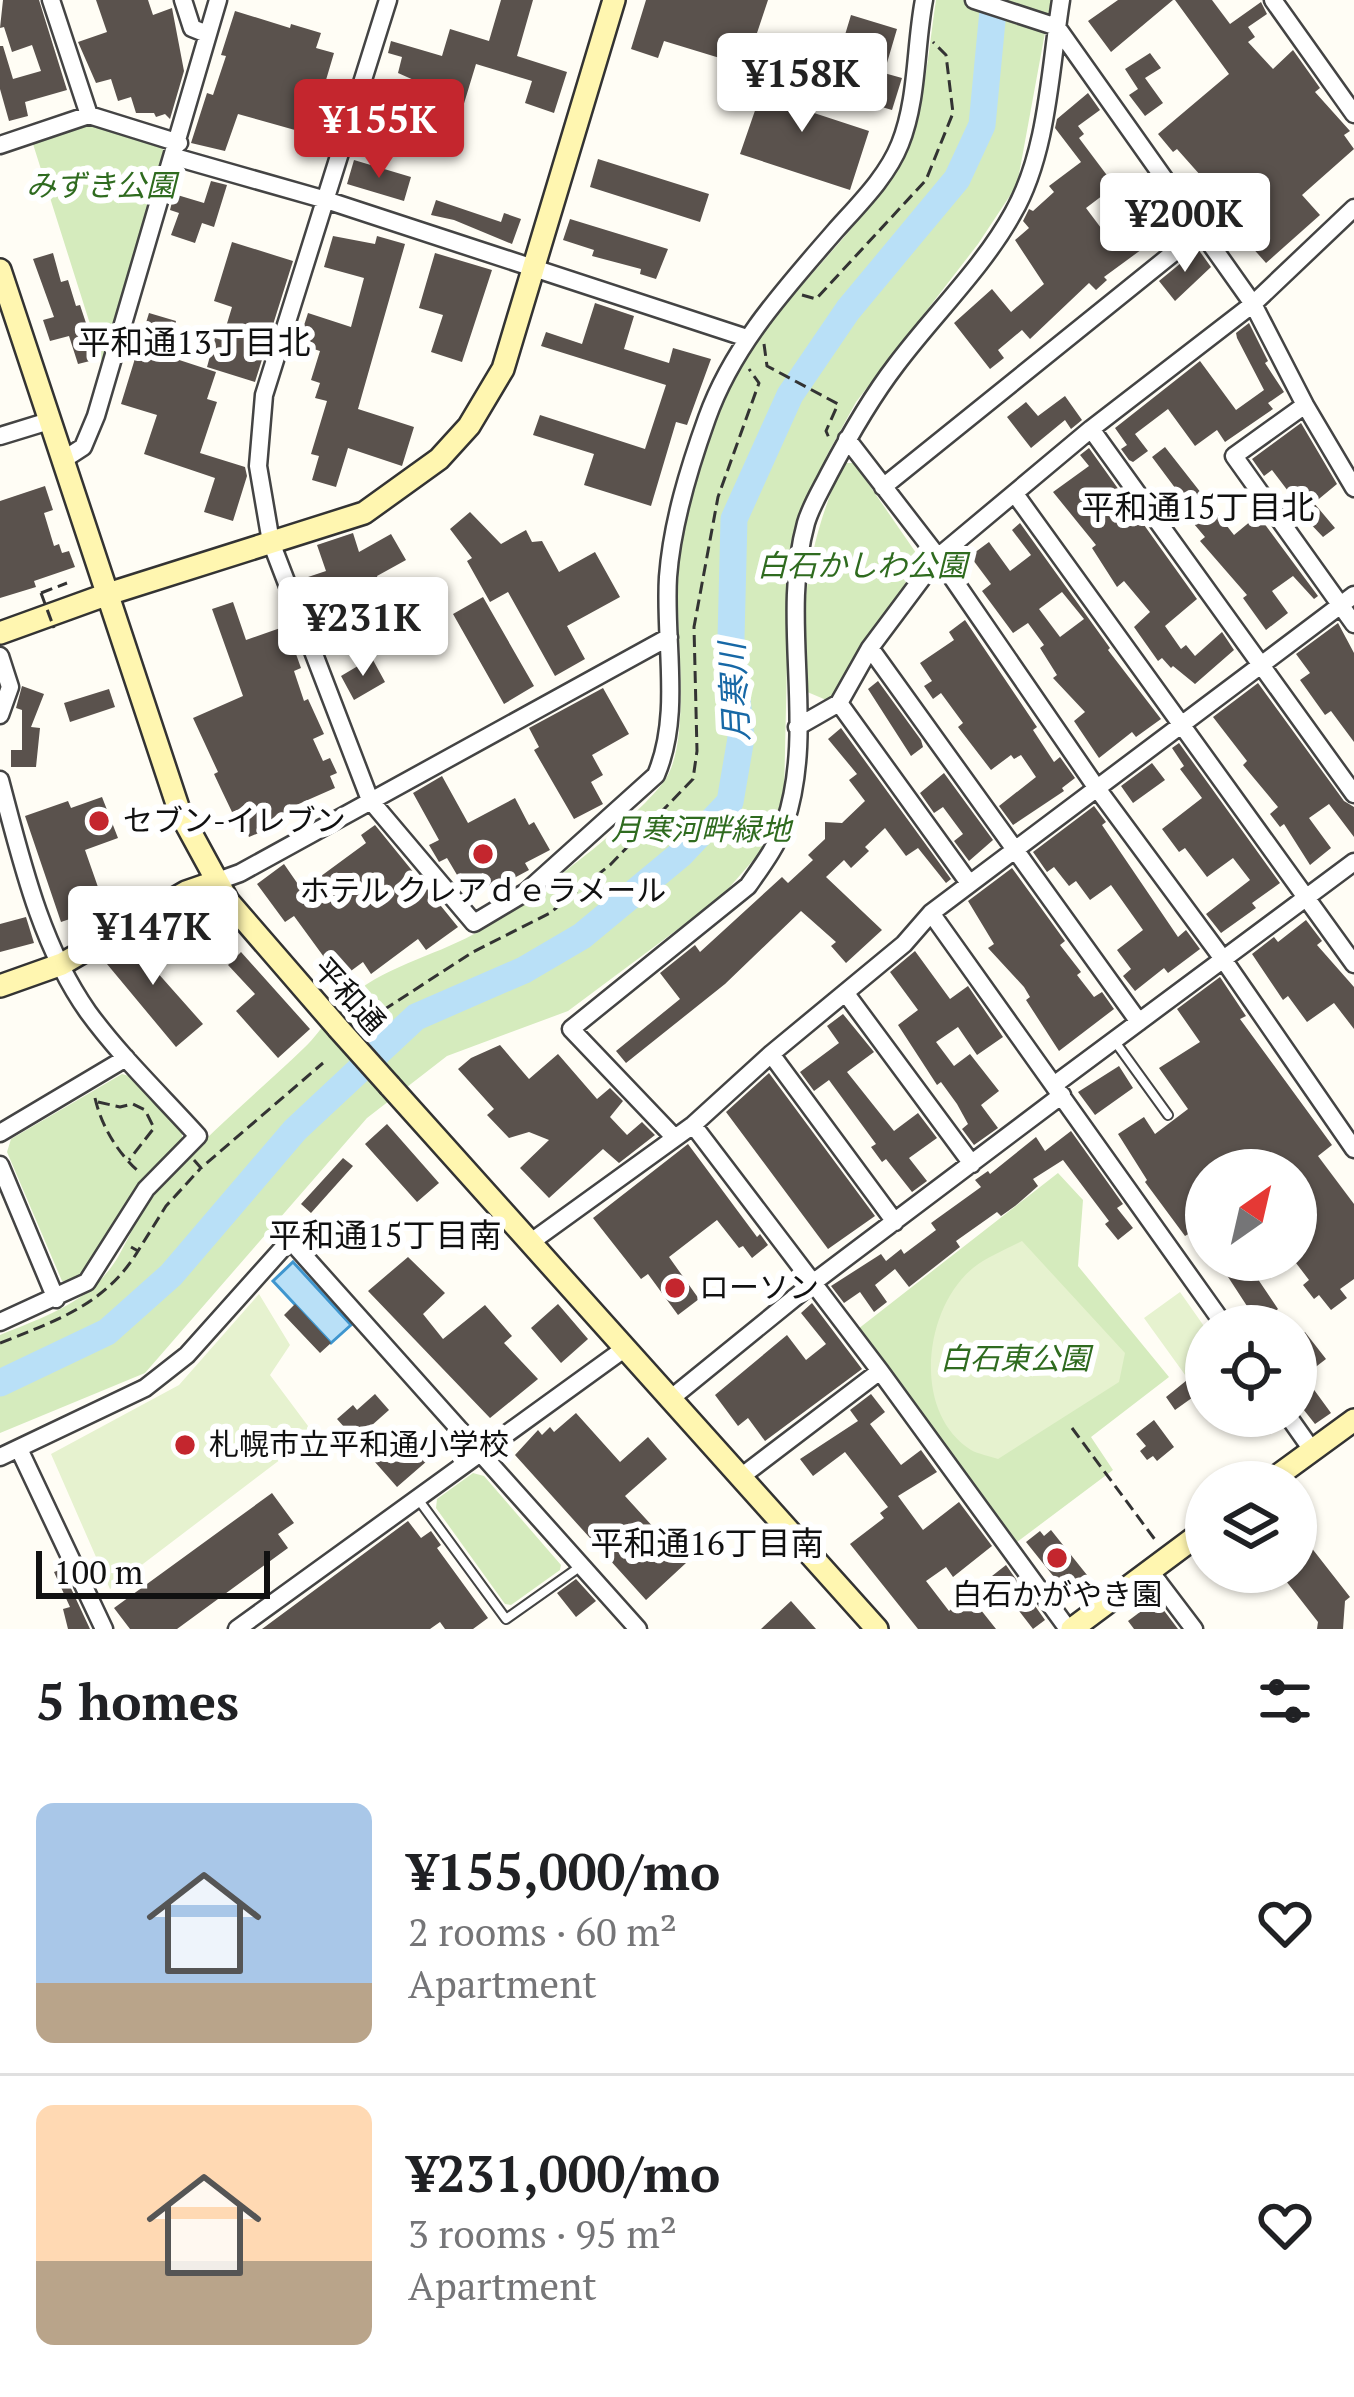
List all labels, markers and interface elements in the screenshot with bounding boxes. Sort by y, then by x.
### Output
pin: ¥158K [718,33,886,135]
text: ¥158K [744,46,860,98]
pin: ¥155K [295,79,463,181]
text: ¥155K [321,92,437,144]
park label: みずき公園 [26,165,180,205]
pin: ¥200K [1101,173,1269,275]
text: ¥200K [1127,186,1243,238]
district label: 平和通13丁目北 [77,320,311,363]
district label: 平和通15丁目北 [1081,485,1315,528]
park label: 白石かしわ公園 [757,545,971,585]
pin: ¥231K [279,577,447,679]
text: ¥231K [305,590,421,642]
water label: 月寒川 [709,638,758,743]
place label: セブン-イレブン [123,800,346,840]
marker: セブン-イレブン [86,808,112,834]
park label: 月寒河畔緑地 [611,809,794,849]
marker: ホテル クレアｄｅラメール [470,841,496,867]
place label: ホテル クレアｄｅラメール [300,870,666,910]
pin: ¥147K [69,886,237,988]
text: ¥147K [95,899,211,951]
street label: 平和通 [305,949,395,1042]
north arrow [1185,1149,1317,1281]
map controls [1185,1149,1317,1593]
district label: 平和通15丁目南 [268,1213,502,1256]
place label: ローソン [699,1267,819,1307]
marker: ローソン [662,1275,688,1301]
button: locate [1185,1305,1317,1437]
park label: 白石東公園 [940,1338,1094,1378]
place label: 札幌市立平和通小学校 [209,1424,509,1464]
marker: 札幌市立平和通小学校 [172,1432,198,1458]
button: layers [1185,1461,1317,1593]
district label: 平和通16丁目南 [590,1521,824,1564]
scale bar [36,1545,270,1598]
marker: 白石かがやき園 [1044,1545,1070,1571]
text: 100 m [54,1550,143,1593]
place label: 白石かがやき園 [952,1574,1162,1614]
text: 5 homes [36,1667,239,1735]
icon: filters [1252,1668,1318,1734]
text: ¥155,000/mo [408,1837,720,1905]
icon: home [132,1851,276,1995]
icon: heart [1252,1890,1318,1956]
text: 2 rooms · 60 m² [408,1905,677,1957]
text: Apartment [408,1957,597,2009]
text: ¥231,000/mo [408,2139,720,2207]
icon: home [132,2153,276,2297]
icon: heart [1252,2192,1318,2258]
text: 3 rooms · 95 m² [408,2207,677,2259]
text: Apartment [408,2259,597,2311]

